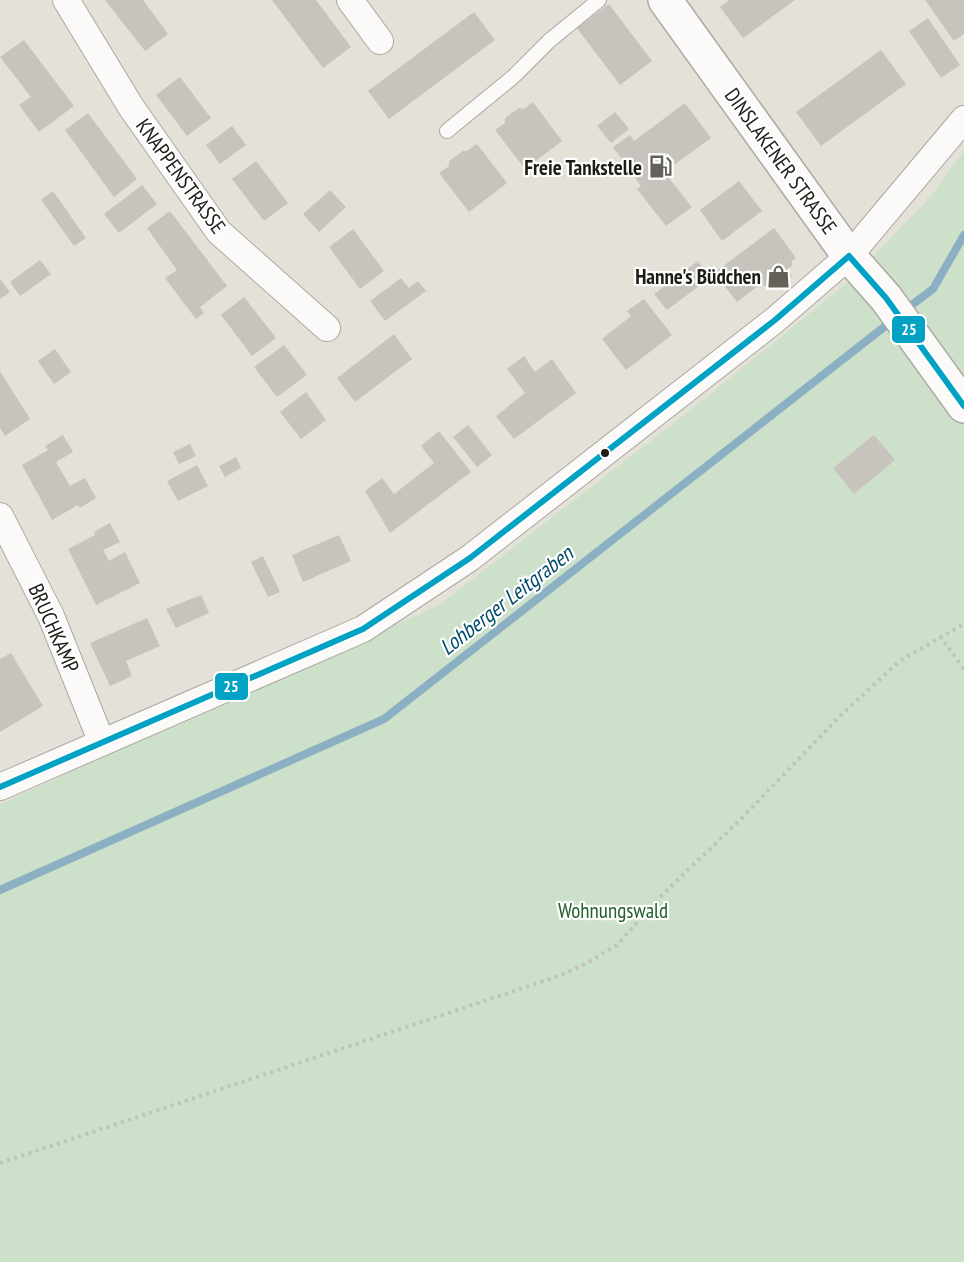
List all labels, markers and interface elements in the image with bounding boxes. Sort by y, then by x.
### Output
street label: DINSLAKENER STRASSE [719,83,843,239]
street label: KNAPPENSTRASSE [130,113,232,239]
place label: Freie Tankstelle [524,154,642,181]
fuel station icon: Freie Tankstelle [647,154,673,180]
place label: Hanne's Büdchen [635,263,761,290]
shop icon: Hanne's Büdchen [766,263,792,289]
line badge: 25 [891,315,926,344]
text: 25 [901,319,917,339]
unlabelled marker [599,447,611,459]
water label: Lohberger Leitgraben [434,538,579,661]
street label: BRUCHKAMP [22,579,86,677]
line badge: 25 [214,672,249,701]
text: 25 [223,676,239,696]
park label: Wohnungswald [558,897,668,924]

